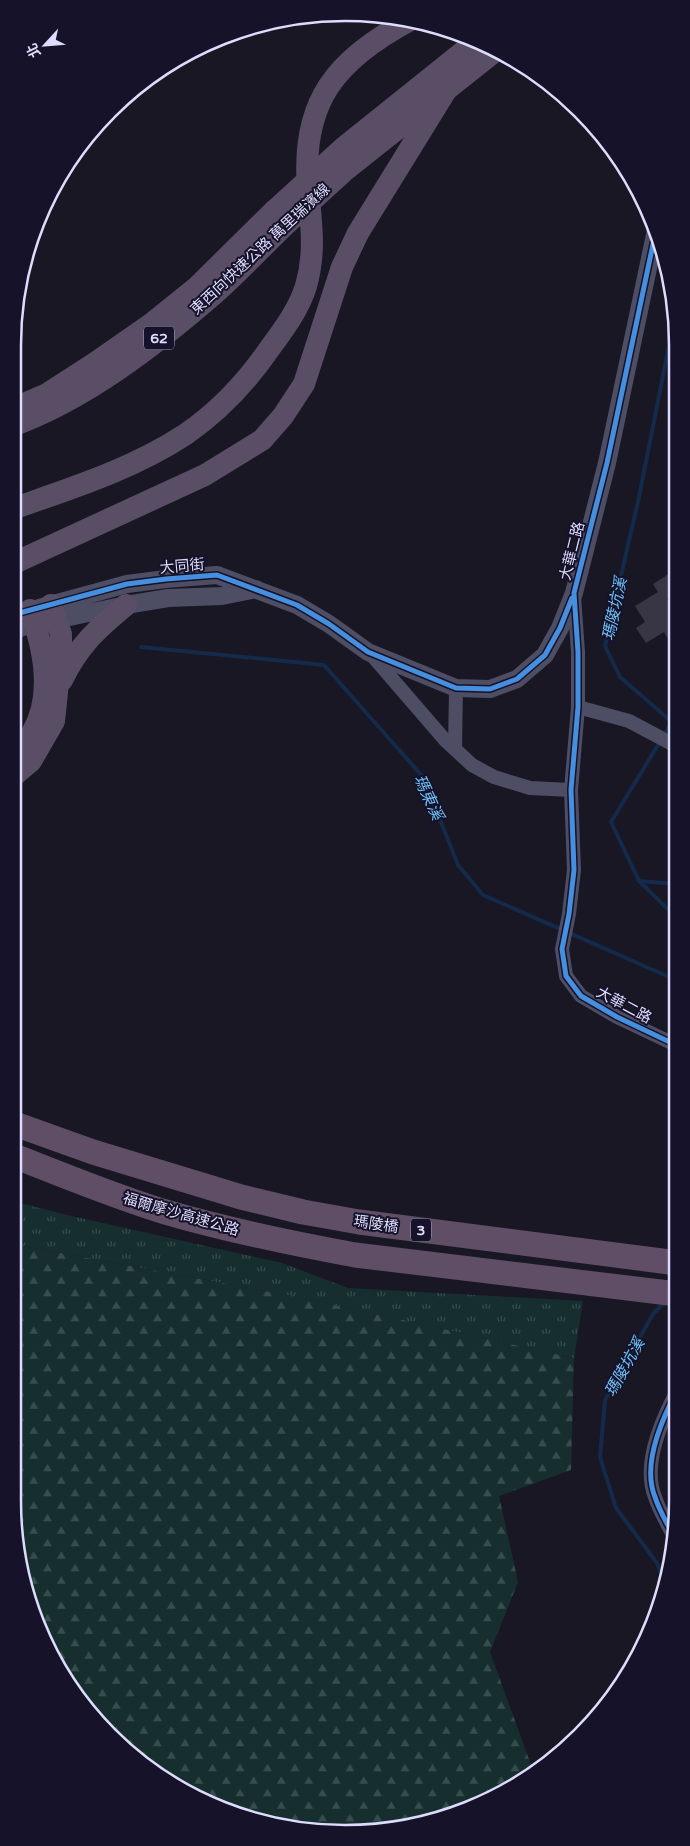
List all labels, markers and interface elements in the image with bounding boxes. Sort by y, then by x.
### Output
north arrow [20,20,70,70]
text: 北 [23,40,44,60]
street label: 東西向快速公路 萬里瑞濱線 [187,180,333,318]
road number: 62 [144,326,174,349]
street label: 大華二路 [556,520,588,582]
street label: 大同街 [159,555,205,577]
water label: 瑪陵坑溪 [599,574,632,643]
water label: 瑪東溪 [409,771,448,825]
street label: 大華二路 [593,983,655,1027]
street label: 福爾摩沙高速公路 [121,1189,241,1239]
street label: 瑪陵橋 [352,1212,400,1236]
road number: 3 [411,1218,431,1242]
water label: 瑪陵坑溪 [601,1333,650,1400]

